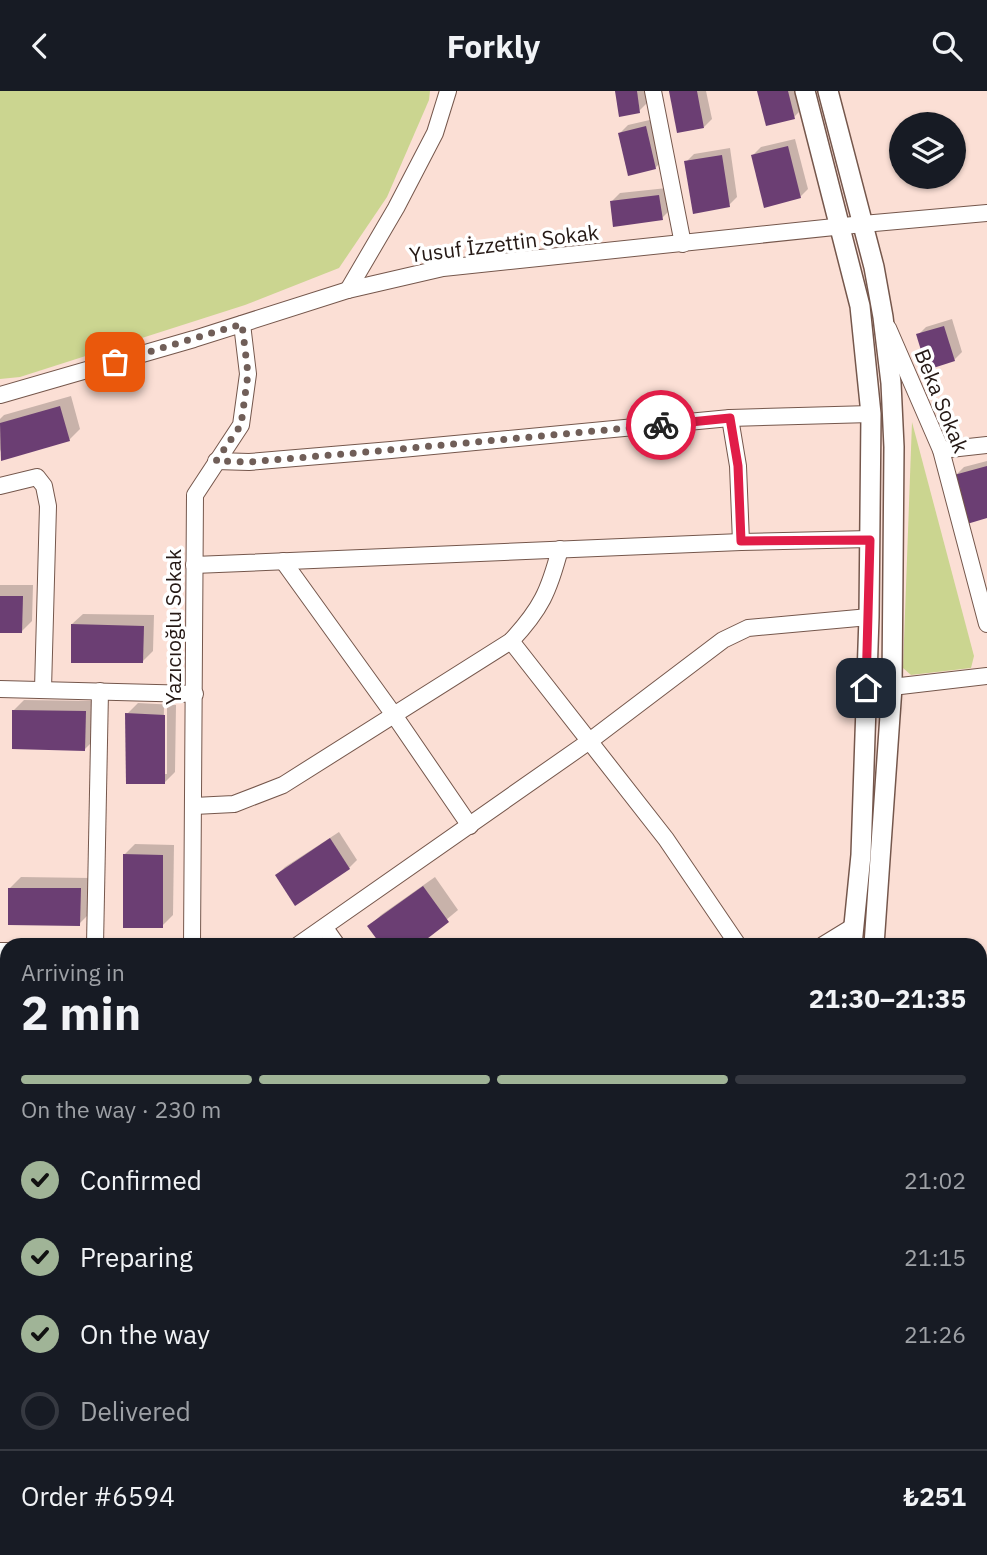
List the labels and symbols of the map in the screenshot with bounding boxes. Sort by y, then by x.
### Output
street label: Yusuf İzzettin Sokak [408,217,600,269]
pin [85,332,145,392]
street label: Beka Sokak [908,345,975,457]
courier [626,390,696,460]
street label: Yazıcıoğlu Sokak [159,549,187,705]
pin [836,658,896,718]

